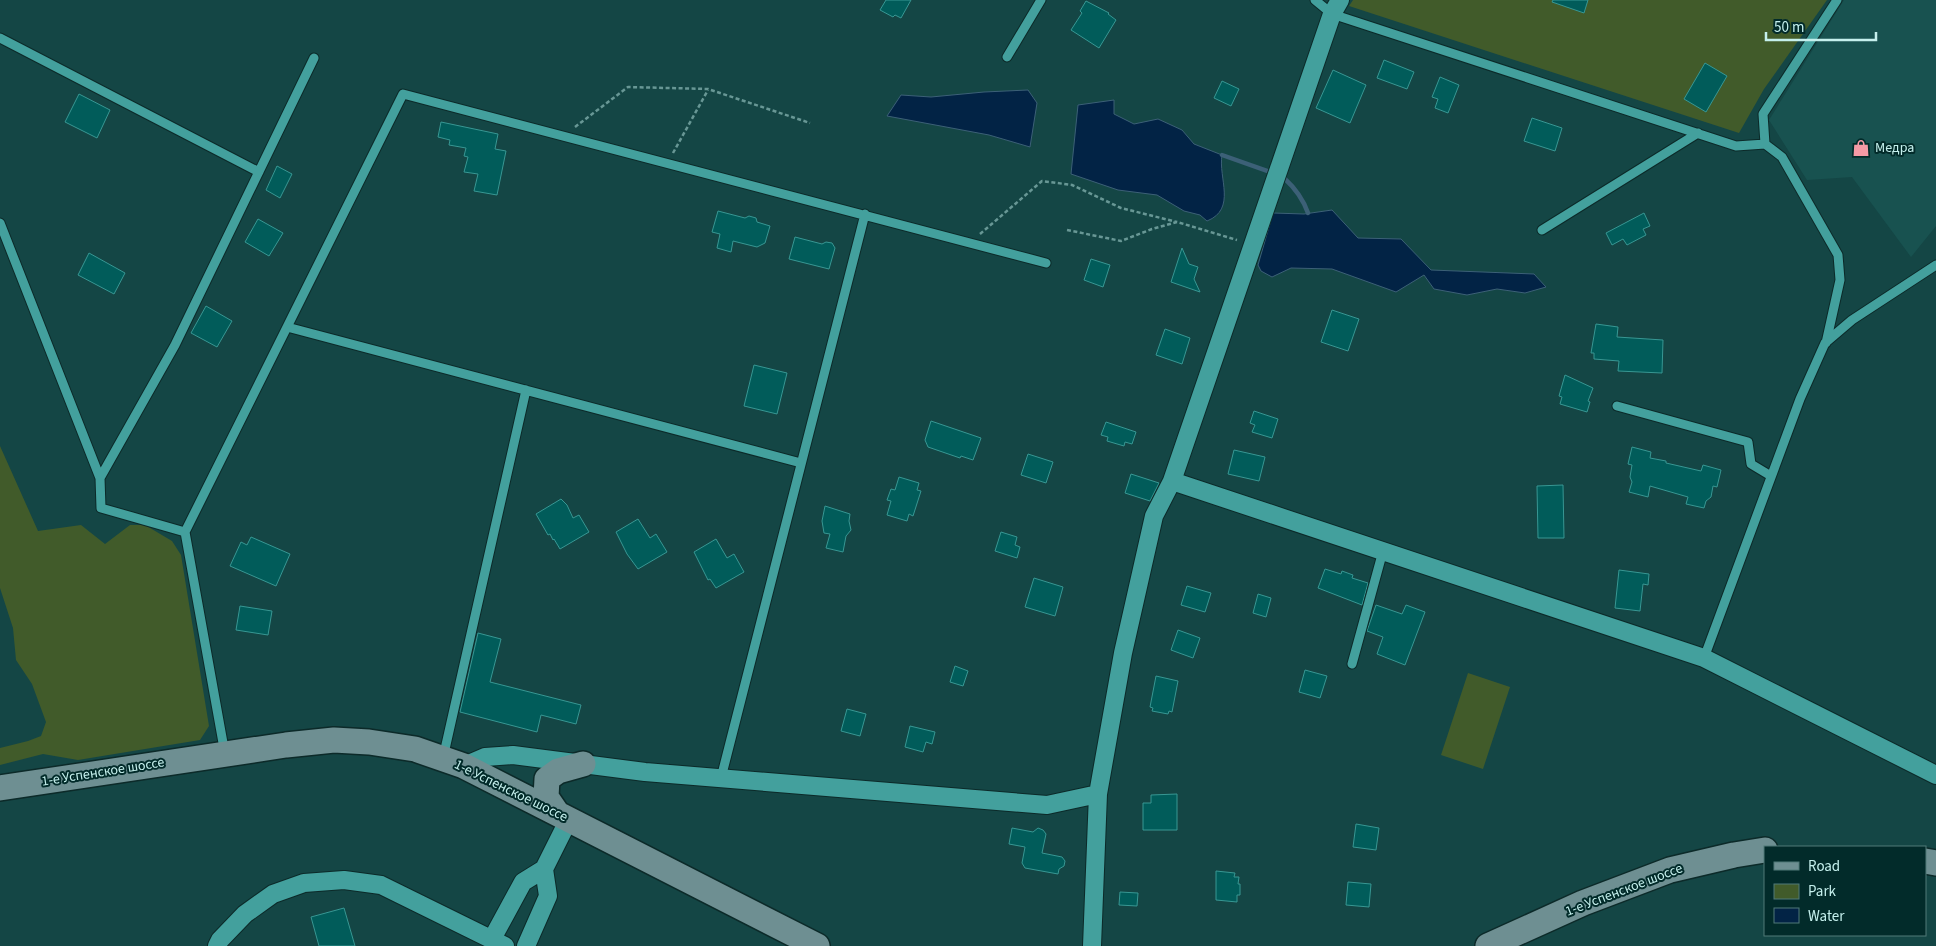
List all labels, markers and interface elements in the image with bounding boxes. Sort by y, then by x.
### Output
scale bar [1766,10,1876,42]
text: 50 m [1774,17,1804,38]
shop icon: Медра [1851,138,1871,158]
place label: Медра [1875,138,1914,158]
street label: 1-е Успенское шоссе [40,752,166,792]
street label: 1-е Успенское шоссе [451,755,571,827]
legend [1764,846,1926,936]
text: Road [1808,856,1840,877]
street label: 1-е Успенское шоссе [1562,858,1686,922]
text: Park [1808,881,1837,902]
text: Water [1808,906,1845,927]

